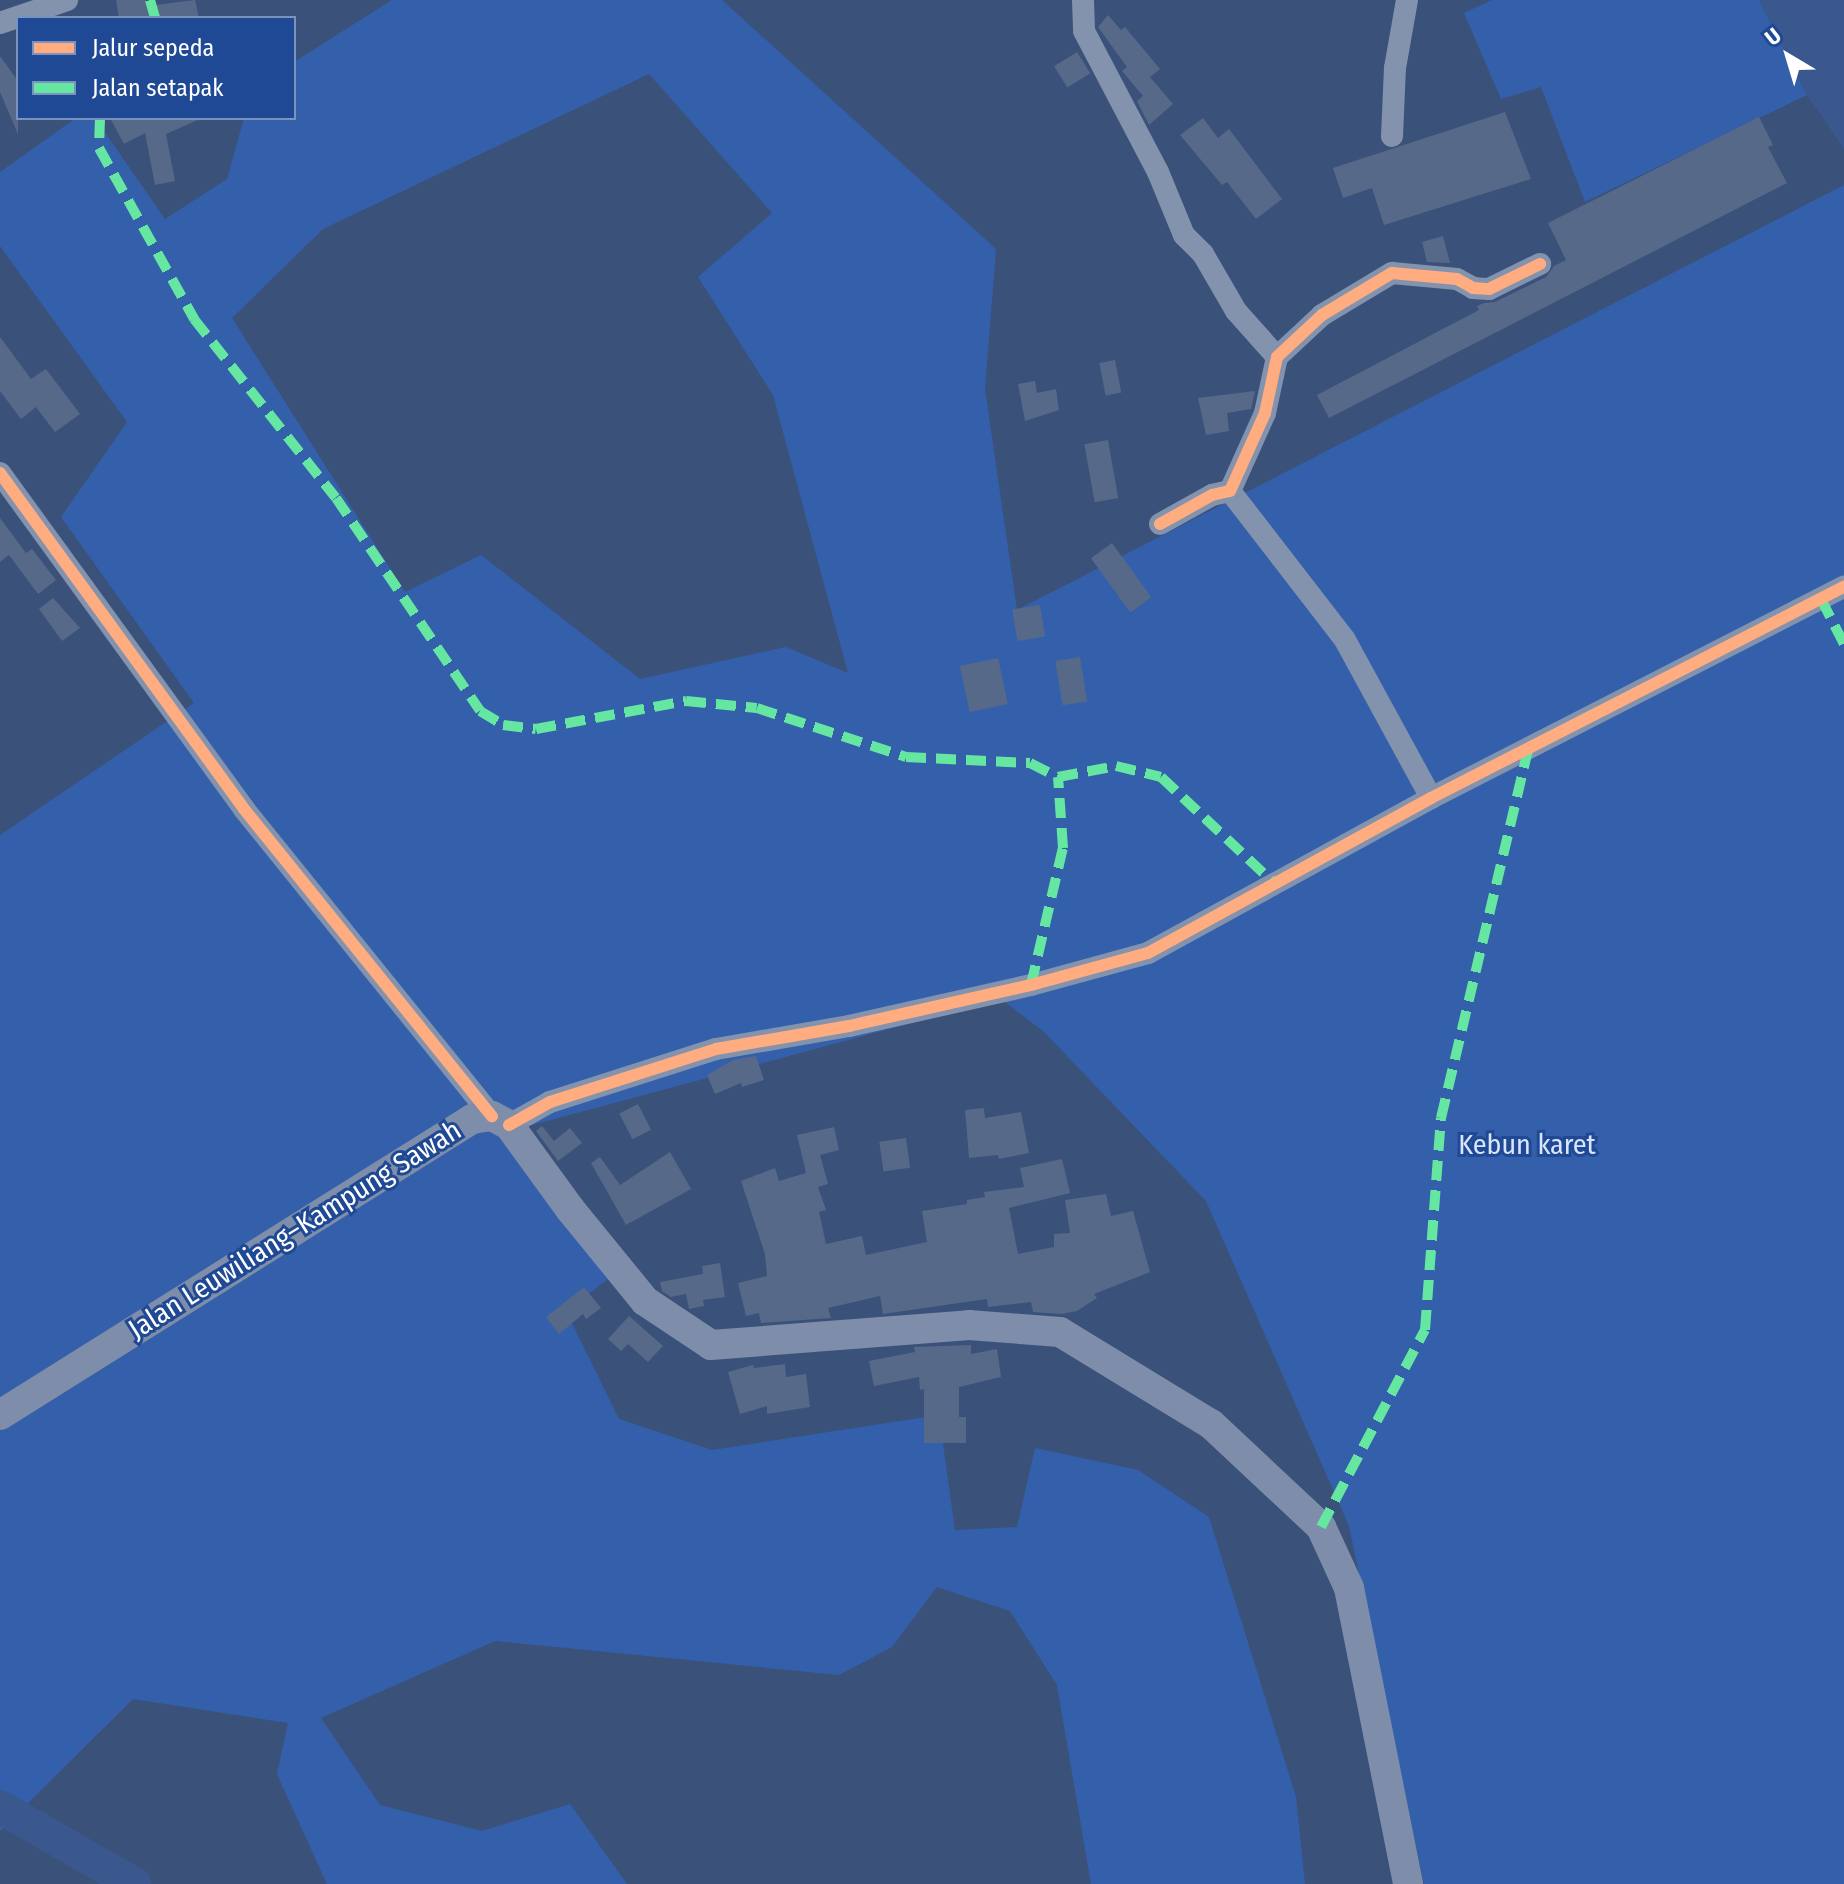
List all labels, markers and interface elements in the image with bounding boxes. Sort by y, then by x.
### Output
legend [16,16,296,120]
north arrow [1748,16,1828,96]
text: U [1760,22,1786,51]
text: Jalur sepeda [92,34,214,62]
text: Jalan setapak [92,74,223,102]
street label: Jalan Leuwiliang–Kampung Sawah [122,1113,468,1347]
park label: Kebun karet [1458,1128,1596,1162]

